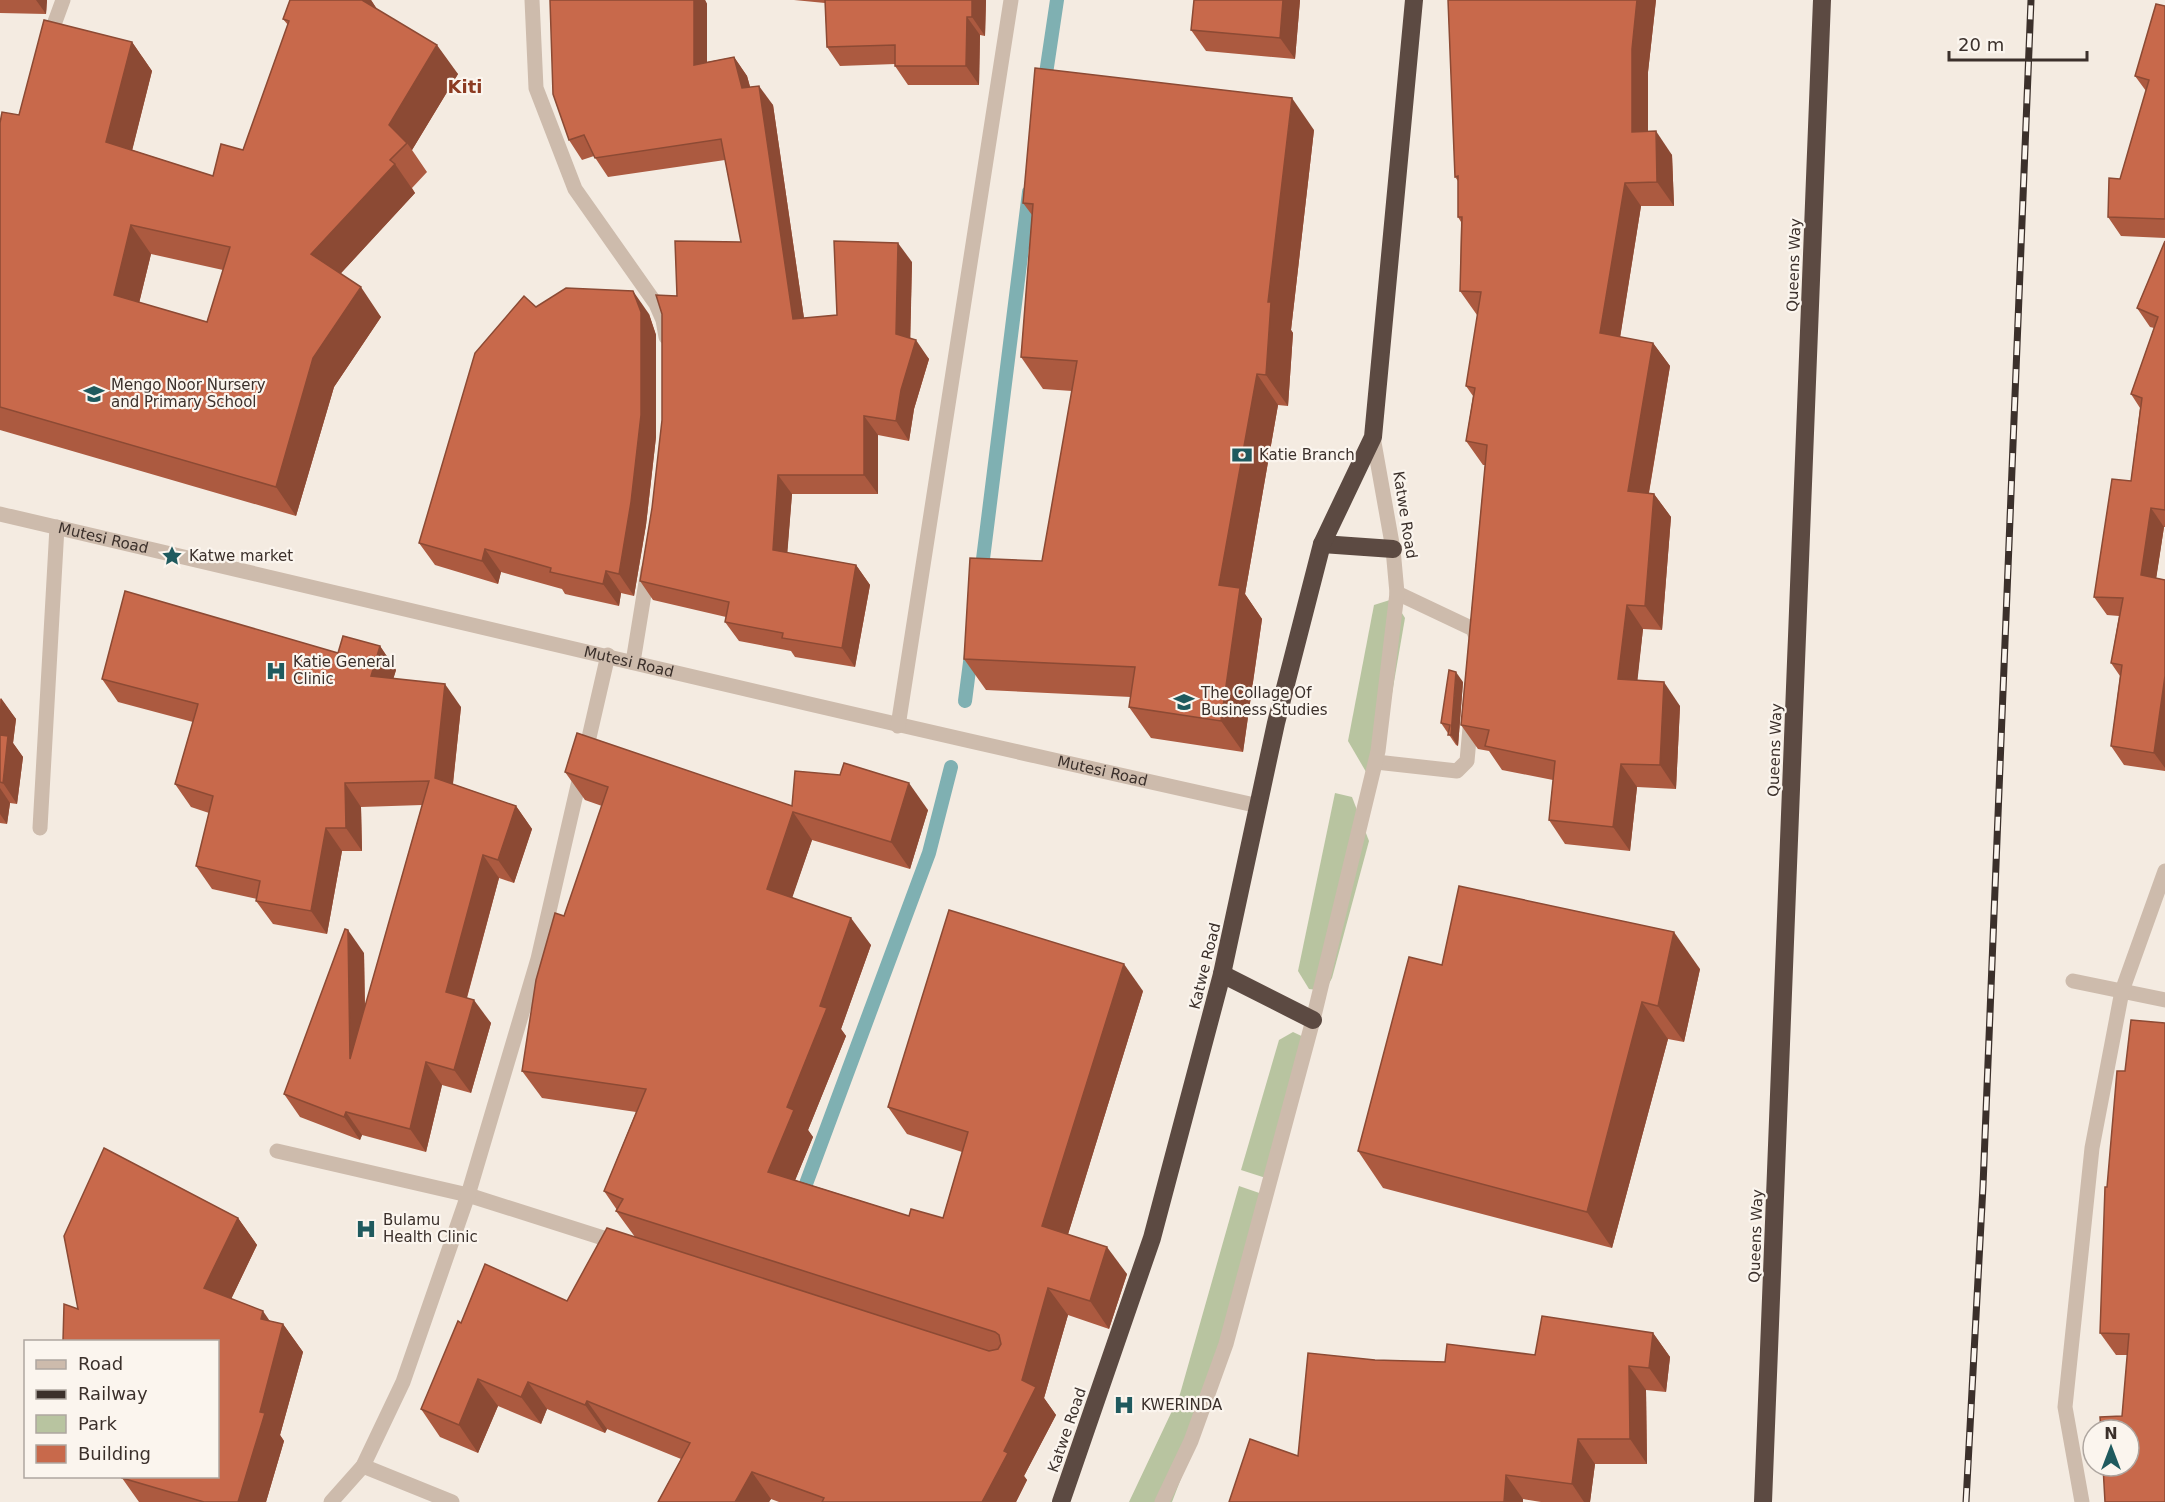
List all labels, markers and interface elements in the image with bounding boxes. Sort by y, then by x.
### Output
scale bar [1949,24,2087,62]
text: 20 m [1958,34,2004,55]
district label: Kiti [448,76,482,97]
street label: Queens Way [1783,218,1805,312]
place label: Mengo Noor Nursery and Primary School [111,376,266,411]
school or university icon: Mengo Noor Nursery and Primary School [82,382,106,406]
bank icon: Katie Branch [1230,443,1254,467]
place label: Katie Branch [1259,446,1355,464]
street label: Katwe Road [1389,470,1421,560]
street label: Mutesi Road [56,519,150,557]
place icon: Katwe market [160,544,184,568]
place label: Katwe market [189,547,293,565]
street label: Mutesi Road [582,643,676,681]
place label: Katie General Clinic [293,653,395,688]
hospital icon: Katie General Clinic [264,659,288,683]
place label: The Collage Of Business Studies [1200,684,1328,719]
school or university icon: The Collage Of Business Studies [1172,690,1196,714]
street label: Queens Way [1764,703,1786,797]
street label: Mutesi Road [1056,752,1149,790]
street label: Katwe Road [1186,921,1224,1011]
street label: Queens Way [1745,1189,1767,1283]
place label: Bulamu Health Clinic [383,1211,478,1246]
hospital icon: Bulamu Health Clinic [354,1217,378,1241]
legend [24,1340,219,1478]
text: Road [78,1353,123,1374]
text: Railway [78,1383,148,1404]
street label: Katwe Road [1044,1385,1090,1475]
hospital icon: KWERINDA [1112,1393,1136,1417]
place label: KWERINDA [1141,1396,1223,1414]
text: Park [78,1413,117,1434]
north arrow [2081,1418,2141,1478]
text: N [2104,1424,2118,1443]
text: Building [78,1443,151,1464]

